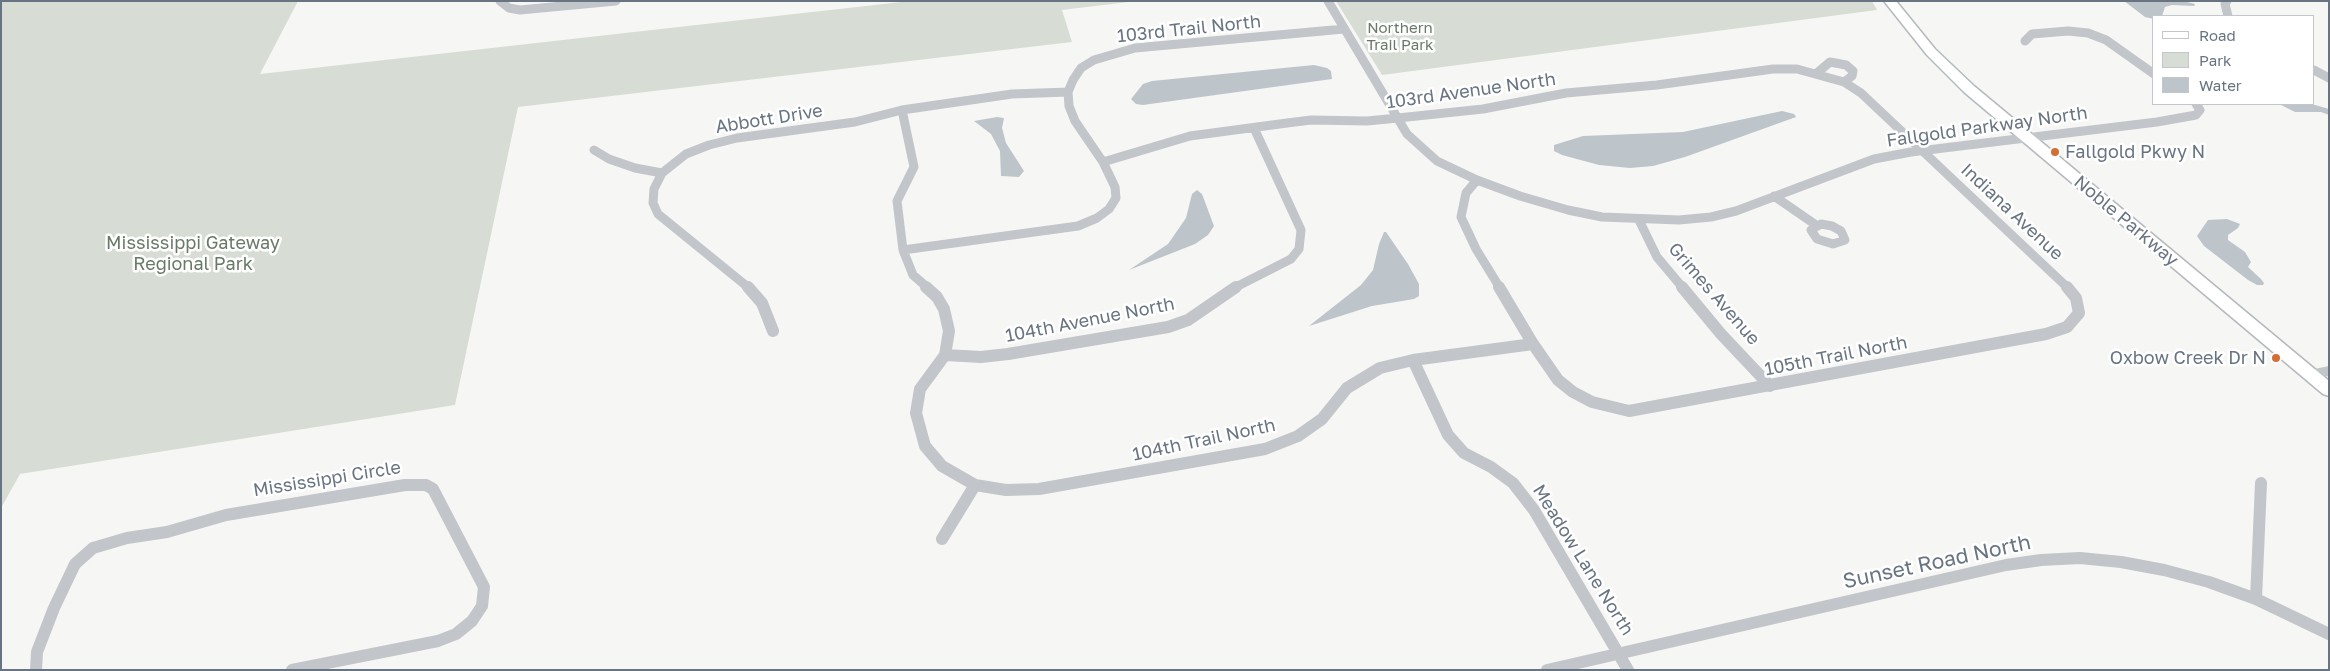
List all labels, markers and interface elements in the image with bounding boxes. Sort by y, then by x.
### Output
street label: 103rd Trail North [1116,11,1262,47]
legend [2152,15,2315,105]
park label: Northern Trail Park [1366,19,1434,54]
text: Road [2199,26,2236,44]
text: Park [2199,51,2231,69]
street label: 103rd Avenue North [1385,68,1557,114]
text: Water [2199,76,2242,94]
street label: Abbott Drive [714,100,824,138]
street label: Fallgold Parkway North [1885,102,2089,152]
place label: Fallgold Pkwy N [2065,141,2205,163]
marker: Fallgold Pkwy N [2049,146,2061,158]
street label: Indiana Avenue [1956,159,2068,265]
street label: Noble Parkway [2070,171,2182,271]
park label: Mississippi Gateway Regional Park [106,232,280,274]
street label: Grimes Avenue [1664,238,1764,350]
street label: 104th Avenue North [1004,293,1176,347]
street label: 105th Trail North [1763,332,1909,380]
place label: Oxbow Creek Dr N [2110,347,2266,369]
marker: Oxbow Creek Dr N [2270,352,2282,364]
street label: 104th Trail North [1131,414,1277,466]
street label: Mississippi Circle [252,457,402,501]
street label: Meadow Lane North [1528,481,1638,639]
street label: Sunset Road North [1841,530,2033,594]

